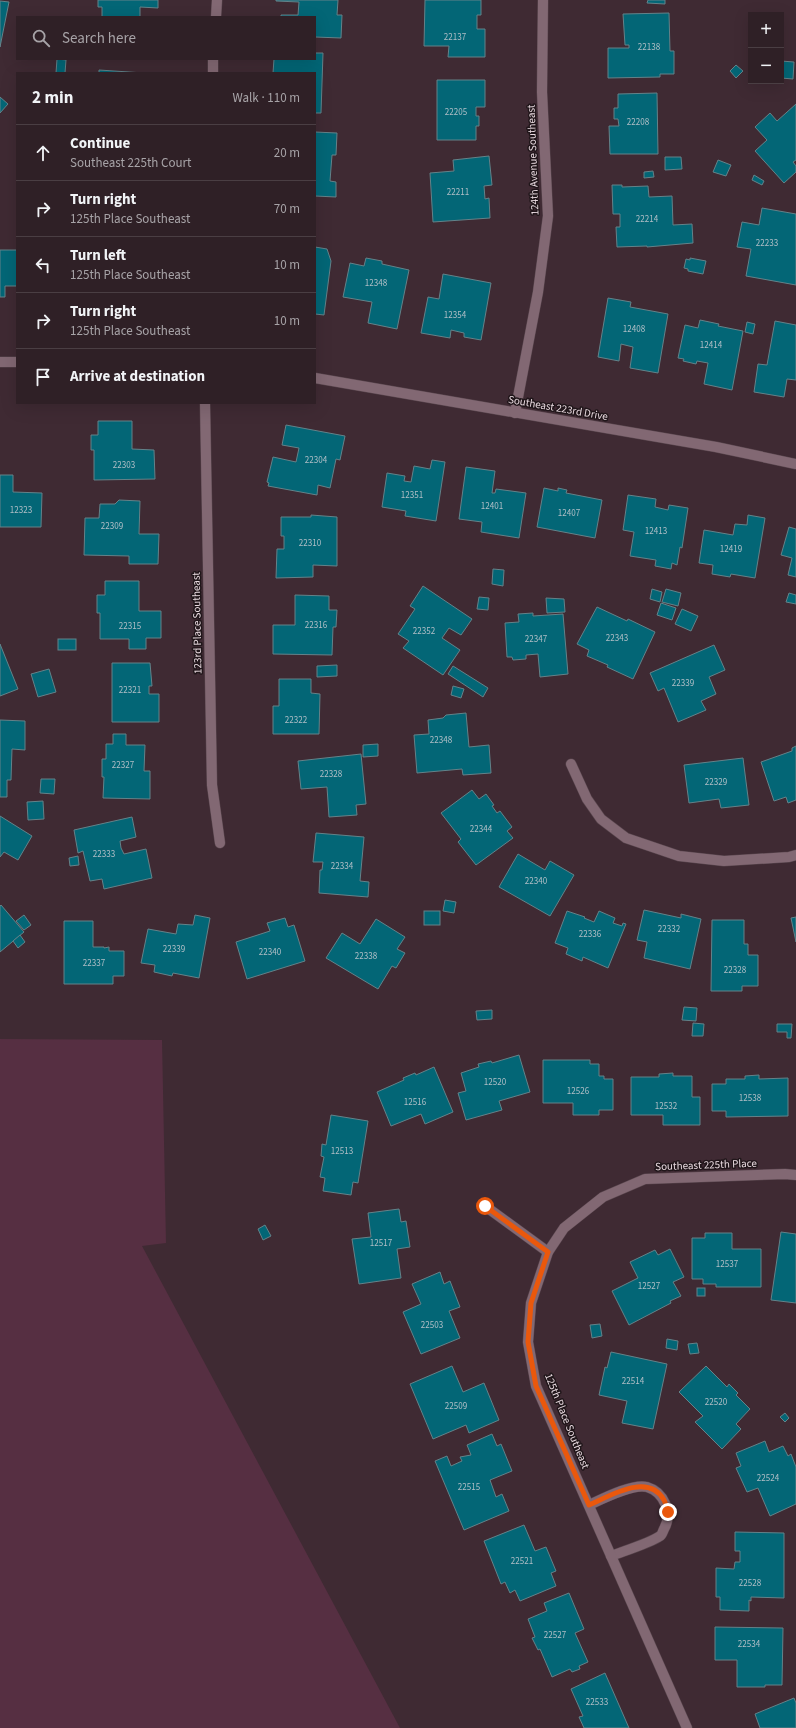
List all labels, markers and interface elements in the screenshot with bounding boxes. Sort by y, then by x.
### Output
map controls [748,12,784,84]
button: + [748,12,784,48]
search box [16,16,316,60]
icon: search [30,27,52,49]
text: Search here [62,28,136,49]
house number: 22137 [444,31,467,44]
house number: 22138 [638,41,661,54]
button: − [748,48,784,84]
text: 2 min [32,86,73,110]
text: Walk · 110 m [232,89,300,107]
street label: 124th Avenue Southeast [524,104,542,216]
house number: 22205 [445,106,468,119]
house number: 22208 [627,116,650,129]
text: Continue [70,133,130,154]
icon: ahead [32,142,54,164]
text: 20 m [274,144,300,162]
text: Southeast 225th Court [70,154,191,172]
house number: 22211 [447,186,469,199]
text: Turn right [70,189,136,210]
icon: right [32,198,54,220]
text: 70 m [274,200,300,218]
text: 125th Place Southeast [70,210,190,228]
house number: 22214 [636,213,659,226]
house number: 22233 [756,237,779,250]
text: Turn left [70,245,126,266]
icon: left [32,254,54,276]
text: 10 m [274,256,300,274]
text: 125th Place Southeast [70,266,190,284]
house number: 12348 [365,277,388,290]
text: Turn right [70,301,136,322]
house number: 12354 [444,309,467,322]
icon: right [32,310,54,332]
text: 10 m [274,312,300,330]
text: 125th Place Southeast [70,322,190,340]
house number: 12408 [623,323,646,336]
house number: 12414 [700,339,723,352]
icon: arrive [32,366,54,388]
text: Arrive at destination [70,366,205,387]
street label: Southeast 223rd Drive [507,392,610,424]
house number: 22304 [305,454,328,467]
house number: 22303 [113,459,136,472]
house number: 12351 [401,489,423,502]
house number: 12401 [481,500,503,513]
house number: 12323 [10,504,33,517]
house number: 12407 [558,507,581,520]
house number: 22309 [101,520,124,533]
house number: 12413 [645,525,668,538]
house number: 22310 [299,537,322,550]
house number: 12419 [720,543,743,556]
street label: 123rd Place Southeast [189,572,205,674]
house number: 22316 [305,619,328,632]
house number: 22315 [119,620,142,633]
house number: 22352 [413,625,436,638]
house number: 22343 [606,632,629,645]
house number: 22347 [525,633,548,646]
house number: 22339 [672,677,695,690]
house number: 22321 [119,684,141,697]
house number: 22322 [285,714,308,727]
house number: 22348 [430,734,453,747]
house number: 22327 [112,759,135,772]
house number: 22328 [320,768,343,781]
house number: 22329 [705,776,728,789]
house number: 22344 [470,823,493,836]
house number: 22333 [93,848,116,861]
house number: 22334 [331,860,354,873]
house number: 22340 [525,875,548,888]
house number: 22332 [658,923,681,936]
house number: 22336 [579,928,602,941]
house number: 22339 [163,943,186,956]
house number: 22340 [259,946,282,959]
house number: 22338 [355,950,378,963]
house number: 22337 [83,957,106,970]
house number: 22328 [724,964,747,977]
house number: 12520 [484,1076,507,1089]
house number: 12526 [567,1085,590,1098]
house number: 12538 [739,1092,762,1105]
house number: 12516 [404,1096,427,1109]
house number: 12532 [655,1100,678,1113]
house number: 12513 [331,1145,354,1158]
street label: Southeast 225th Place [655,1156,758,1174]
route start [476,1197,494,1215]
house number: 12517 [370,1237,393,1250]
house number: 12537 [716,1258,739,1271]
house number: 12527 [638,1280,661,1293]
house number: 22503 [421,1319,444,1332]
street label: 125th Place Southeast [541,1371,593,1471]
house number: 22514 [622,1375,645,1388]
house number: 22520 [705,1396,728,1409]
house number: 22509 [445,1400,468,1413]
house number: 22524 [757,1472,780,1485]
house number: 22515 [458,1481,481,1494]
route end [659,1503,677,1521]
house number: 22521 [511,1555,533,1568]
house number: 22528 [739,1577,762,1590]
house number: 22527 [544,1629,567,1642]
house number: 22534 [738,1638,761,1651]
house number: 22533 [586,1696,609,1709]

